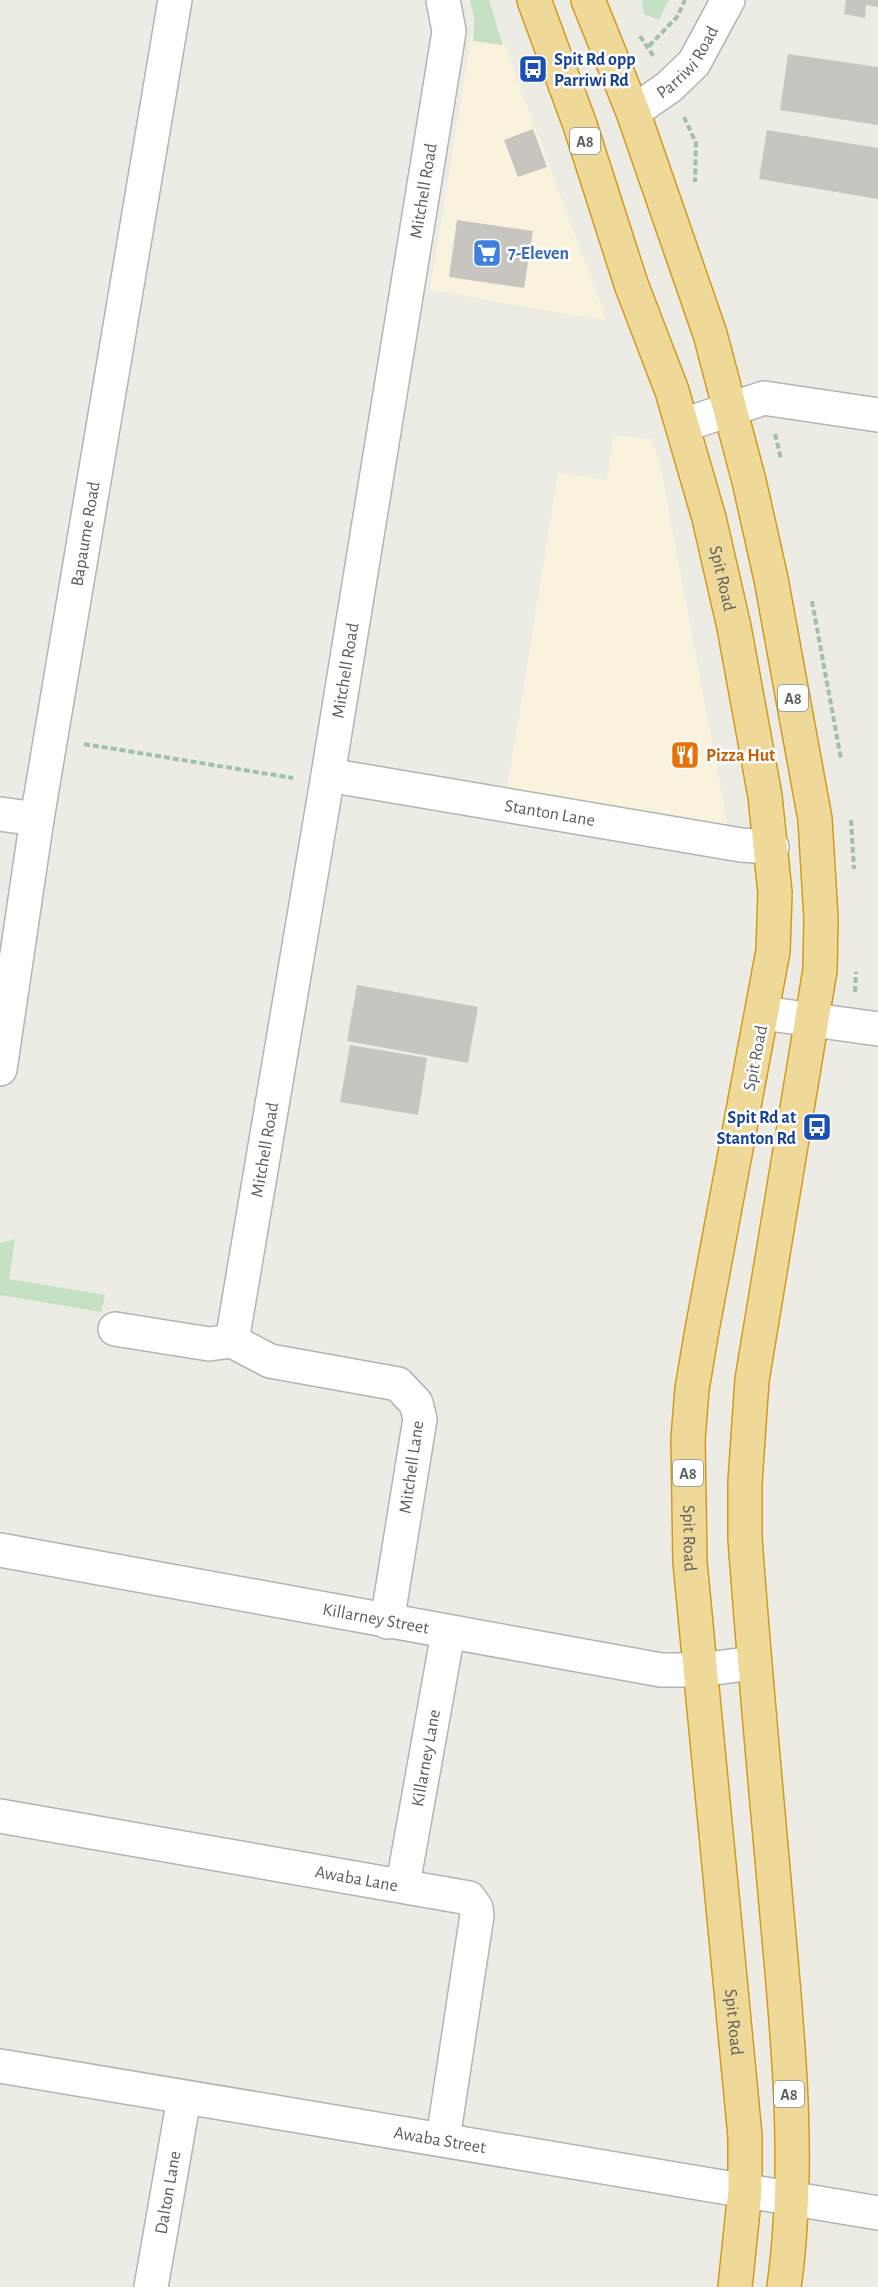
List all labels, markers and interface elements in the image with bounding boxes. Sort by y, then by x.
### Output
street label: Parriwi Road [654,23,722,103]
place label: Spit Rd opp Parriwi Rd [554,51,636,90]
bus stop icon: Spit Rd opp Parriwi Rd [517,53,549,85]
road number: A8 [570,128,600,154]
street label: Mitchell Road [407,142,441,240]
supermarket icon: 7-Eleven [471,237,503,269]
place label: 7-Eleven [508,245,569,263]
street label: Bapaume Road [68,480,104,588]
street label: Spit Road [706,544,738,613]
street label: Mitchell Road [329,622,363,720]
road number: A8 [778,685,808,711]
restaurant icon: Pizza Hut [669,739,701,771]
place label: Pizza Hut [706,747,775,765]
street label: Stanton Lane [503,797,596,830]
street label: Spit Road [741,1024,771,1093]
street label: Mitchell Road [248,1101,282,1199]
place label: Spit Rd at Stanton Rd [716,1109,797,1148]
bus stop icon: Spit Rd at Stanton Rd [801,1111,833,1143]
street label: Mitchell Lane [397,1419,427,1515]
road number: A8 [673,1460,703,1486]
street label: Spit Road [679,1505,699,1572]
street label: Killarney Street [321,1601,431,1638]
street label: Killarney Lane [409,1708,444,1808]
street label: Awaba Lane [313,1863,399,1895]
street label: Spit Road [721,1988,745,2056]
road number: A8 [774,2081,804,2107]
street label: Awaba Street [392,2124,487,2157]
street label: Dalton Lane [152,2150,185,2236]

